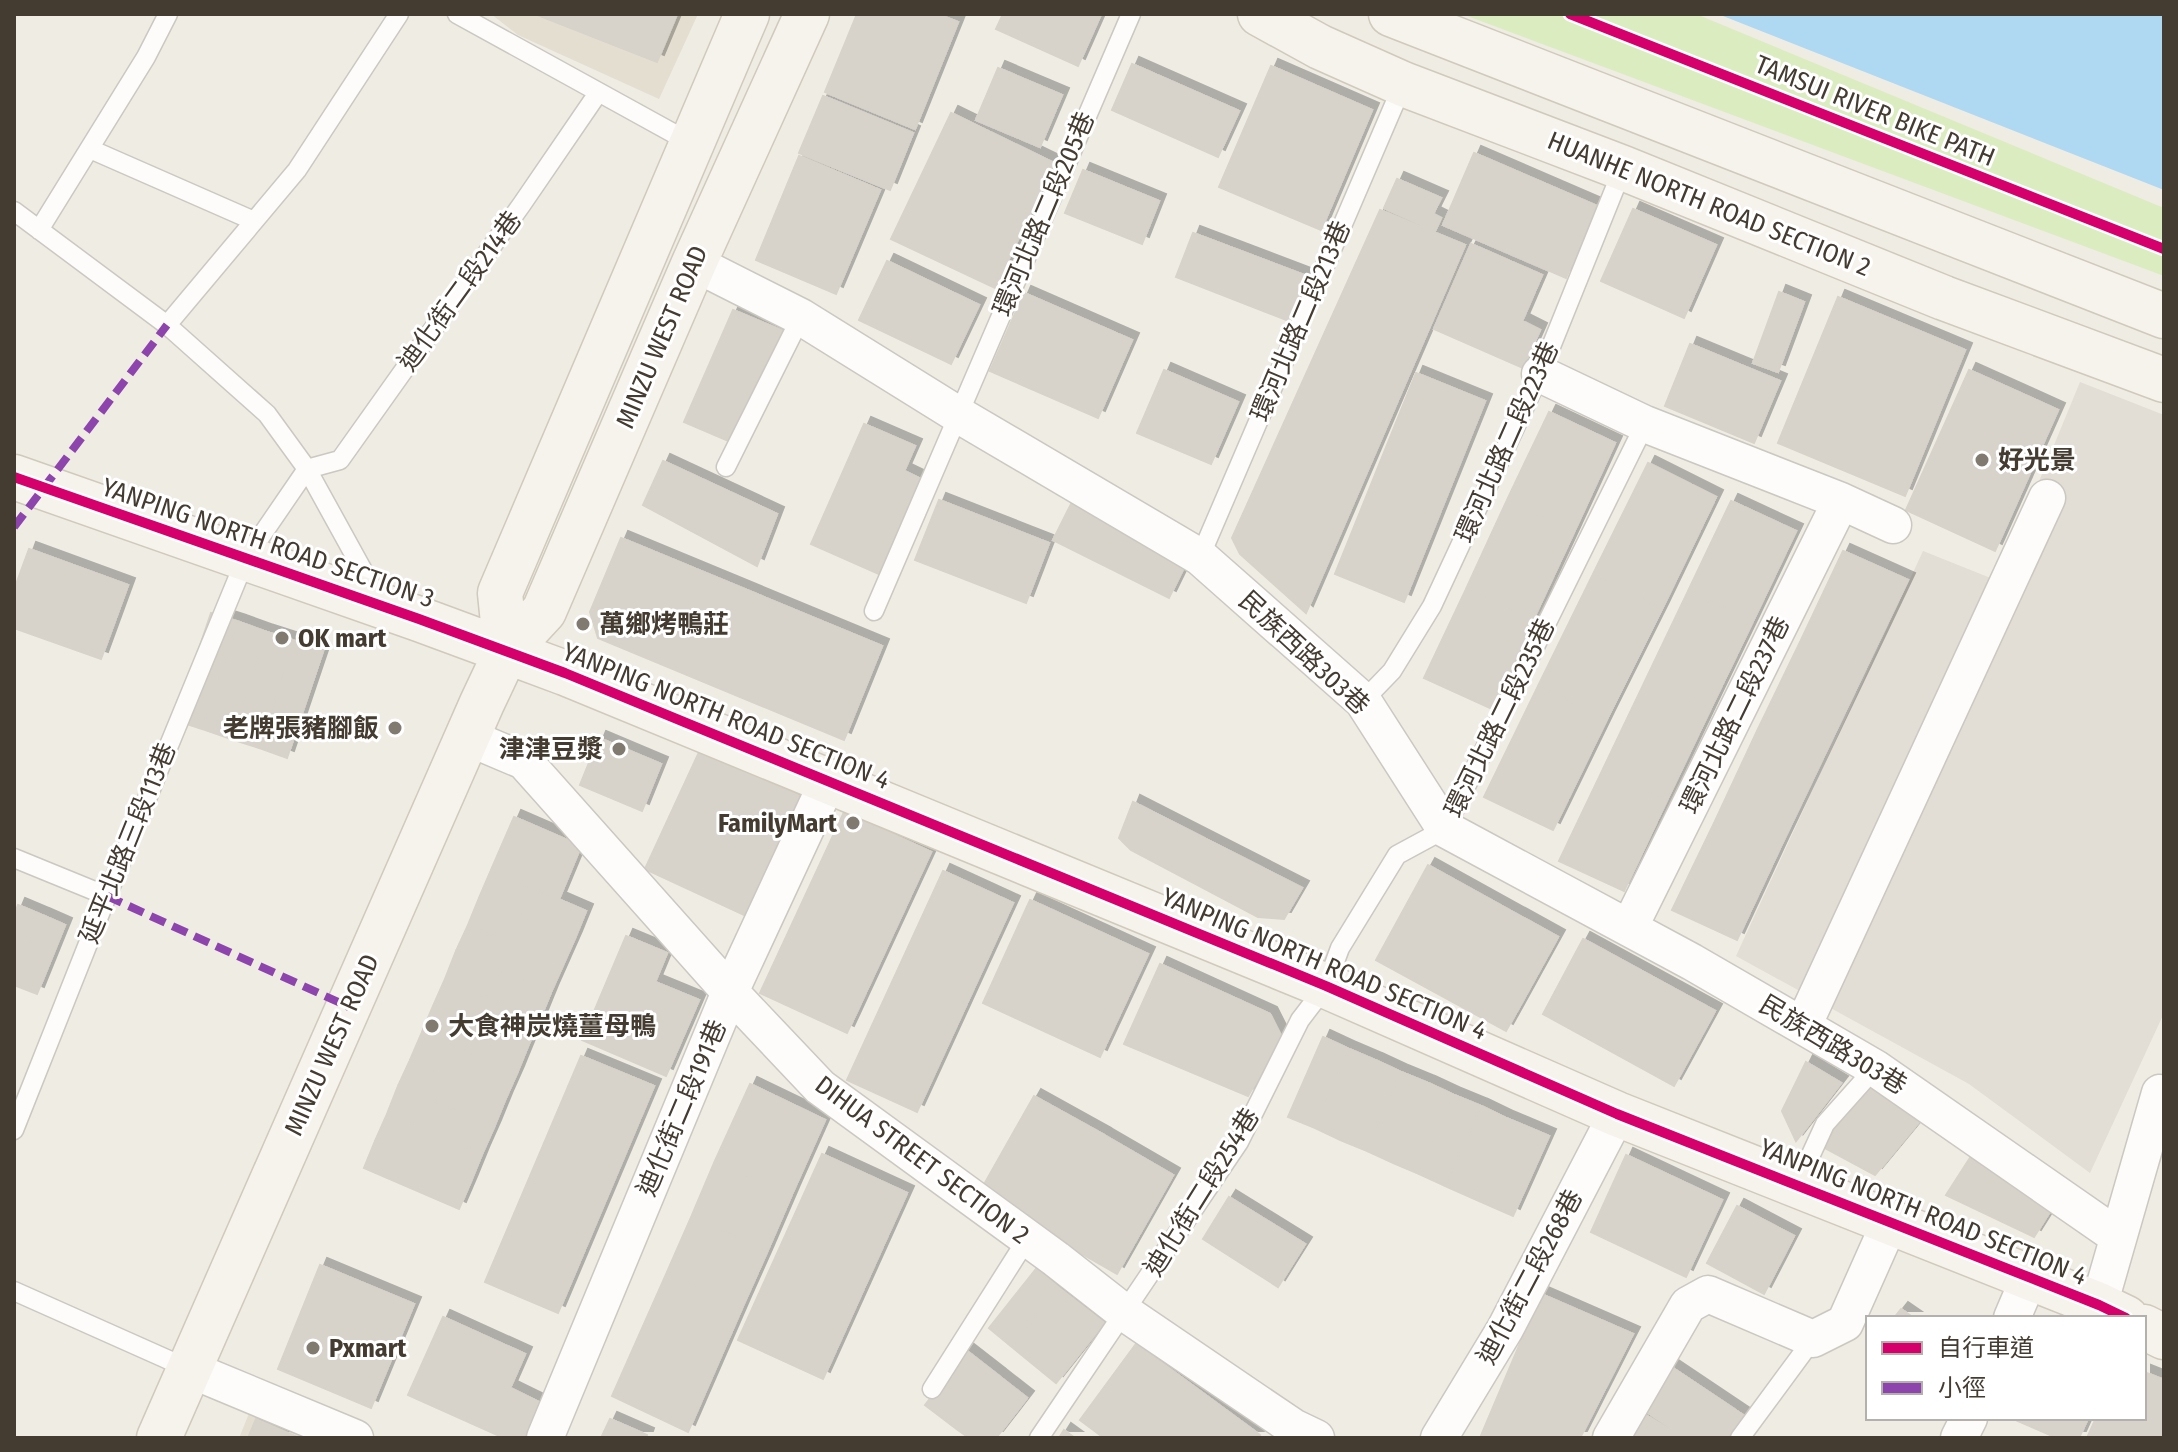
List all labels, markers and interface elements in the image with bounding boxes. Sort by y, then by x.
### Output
street label: TAMSUI RIVER BIKE PATH [1751,49,1999,173]
street label: 環河北路二段205巷 [987,107,1101,321]
street label: HUANHE NORTH ROAD SECTION 2 [1543,125,1875,283]
street label: 迪化街二段214巷 [392,205,528,377]
street label: 環河北路二段213巷 [1245,216,1357,426]
street label: MINZU WEST ROAD [610,241,714,433]
street label: 環河北路二段223巷 [1449,337,1565,547]
place label: 好光景 [1998,445,2076,476]
marker: 好光景 [1973,451,1991,469]
street label: YANPING NORTH ROAD SECTION 3 [98,471,438,615]
street label: 民族西路303巷 [1232,585,1376,721]
place label: 萬鄉烤鴨莊 [599,609,729,640]
street label: 環河北路二段237巷 [1674,611,1796,819]
street label: 環河北路二段235巷 [1438,614,1562,822]
marker: 萬鄉烤鴨莊 [574,615,592,633]
place label: OK mart [298,623,387,654]
marker: OK mart [273,629,291,647]
street label: YANPING NORTH ROAD SECTION 4 [558,636,894,796]
place label: 老牌張豬腳飯 [223,713,379,744]
marker: 老牌張豬腳飯 [386,719,404,737]
place label: 津津豆漿 [499,734,603,765]
street label: 延平北路三段113巷 [74,738,182,948]
marker: 津津豆漿 [610,740,628,758]
place label: FamilyMart [718,808,838,839]
marker: FamilyMart [844,814,862,832]
street label: YANPING NORTH ROAD SECTION 4 [1157,881,1491,1047]
street label: MINZU WEST ROAD [278,950,386,1140]
street label: 民族西路303巷 [1754,989,1912,1101]
place label: 大食神炭燒薑母鴨 [448,1011,656,1042]
street label: 迪化街二段191巷 [631,1015,733,1201]
marker: 大食神炭燒薑母鴨 [423,1017,441,1035]
street label: DIHUA STREET SECTION 2 [809,1069,1035,1251]
street label: 迪化街二段254巷 [1138,1102,1266,1282]
street label: YANPING NORTH ROAD SECTION 4 [1755,1132,2091,1292]
street label: 迪化街二段268巷 [1471,1184,1589,1370]
legend [1866,1316,2146,1420]
place label: Pxmart [329,1333,407,1364]
text: 自行車道 [1938,1334,2034,1362]
marker: Pxmart [304,1339,322,1357]
text: 小徑 [1938,1374,1986,1402]

